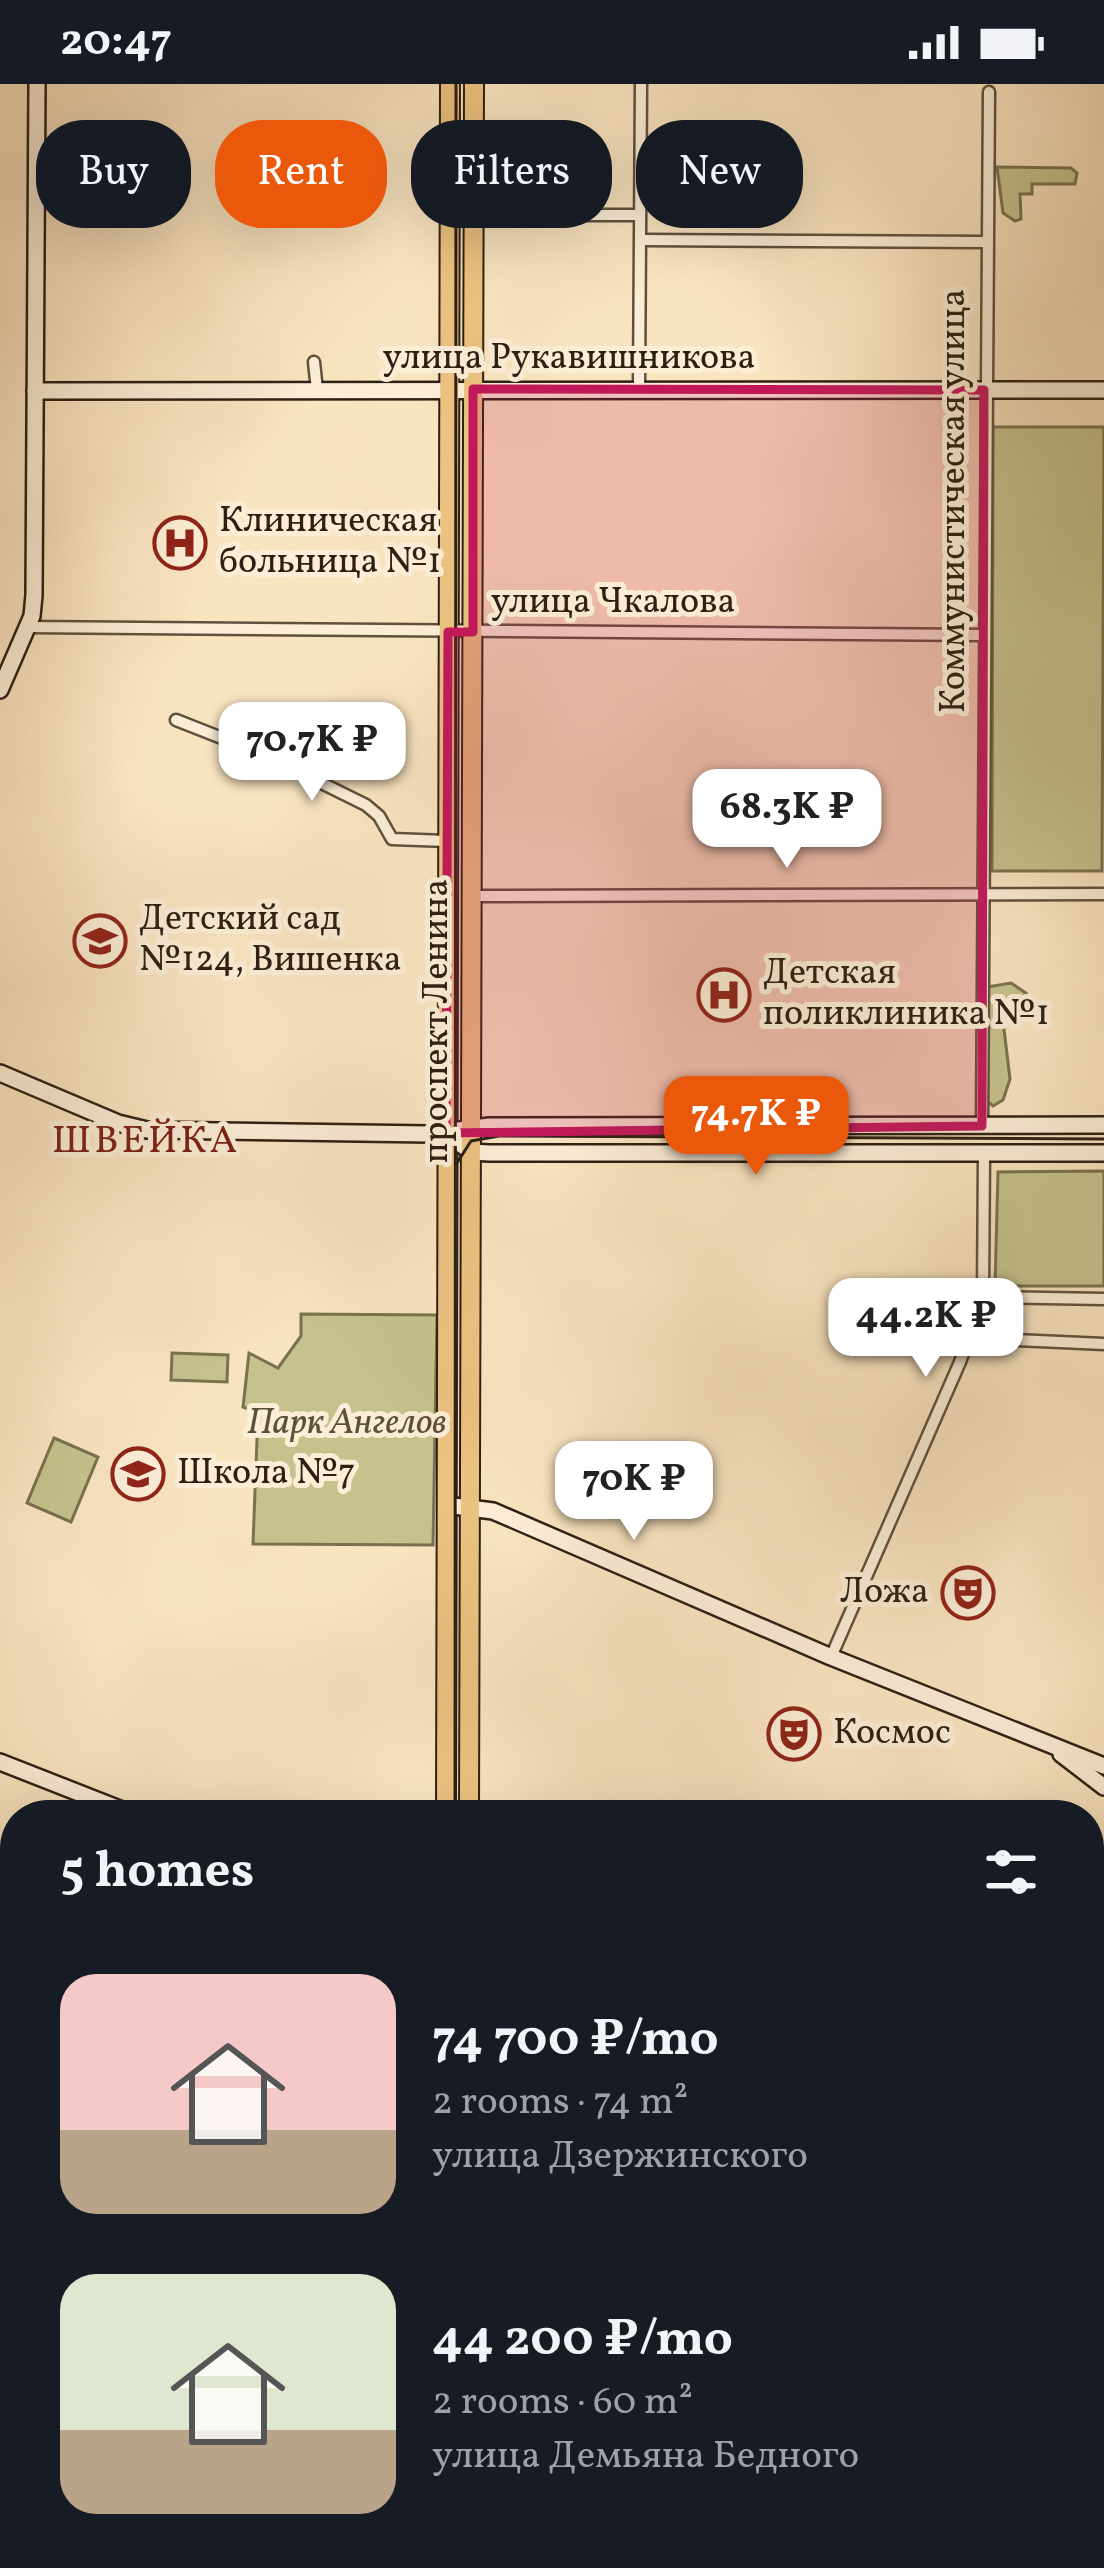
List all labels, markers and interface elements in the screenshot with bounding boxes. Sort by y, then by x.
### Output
text: 20:47 [60,11,172,74]
chip: Buy [36,120,191,228]
chip: Rent [215,120,387,228]
chip: Filters [411,120,612,228]
chip: New [636,120,803,228]
street label: Коммунистическая улица [930,289,980,713]
street label: улица Рукавишникова [383,334,755,384]
place label: Клиническая больница №1 [219,497,442,588]
hospital icon: Клиническая больница №1 [152,515,208,571]
street label: улица Чкалова [491,578,735,628]
pin: 70.7K ₽ [201,702,423,804]
text: 70.7K ₽ [246,714,378,768]
pin: 68.3K ₽ [676,769,898,871]
text: 68.3K ₽ [719,781,855,835]
street label: проспект Ленина [413,879,463,1163]
place label: Детский сад №124, Вишенка [139,895,402,986]
school or university icon: Детский сад №124, Вишенка [72,913,128,969]
place label: Детская поликлиника №1 [763,949,1050,1040]
hospital icon: Детская поликлиника №1 [696,967,752,1023]
pin: 74.7K ₽ [645,1076,867,1178]
text: 74.7K ₽ [691,1088,821,1142]
district label: ШВЕЙКА [52,1115,240,1169]
pin: 44.2K ₽ [815,1278,1037,1380]
text: 44.2K ₽ [855,1290,997,1344]
park label: Парк Ангелов [247,1399,447,1449]
pin: 70K ₽ [550,1441,718,1543]
school or university icon: Школа №7 [110,1446,166,1502]
place label: Школа №7 [177,1449,355,1499]
text: 70K ₽ [582,1453,686,1507]
theatre icon: Ложа [940,1565,996,1621]
place label: Ложа [840,1568,929,1618]
theatre icon: Космос [766,1706,822,1762]
place label: Космос [833,1709,951,1759]
text: 5 homes [60,1837,254,1908]
icon: filters [978,1839,1044,1905]
text: 74 700 ₽/mo [432,2005,719,2076]
icon: home [156,2022,300,2166]
text: 2 rooms · 74 m² [432,2076,688,2130]
text: улица Дзержинского [432,2130,808,2184]
text: 44 200 ₽/mo [432,2305,733,2376]
icon: home [156,2322,300,2466]
text: 2 rooms · 60 m² [432,2376,693,2430]
text: улица Демьяна Бедного [432,2430,859,2484]

